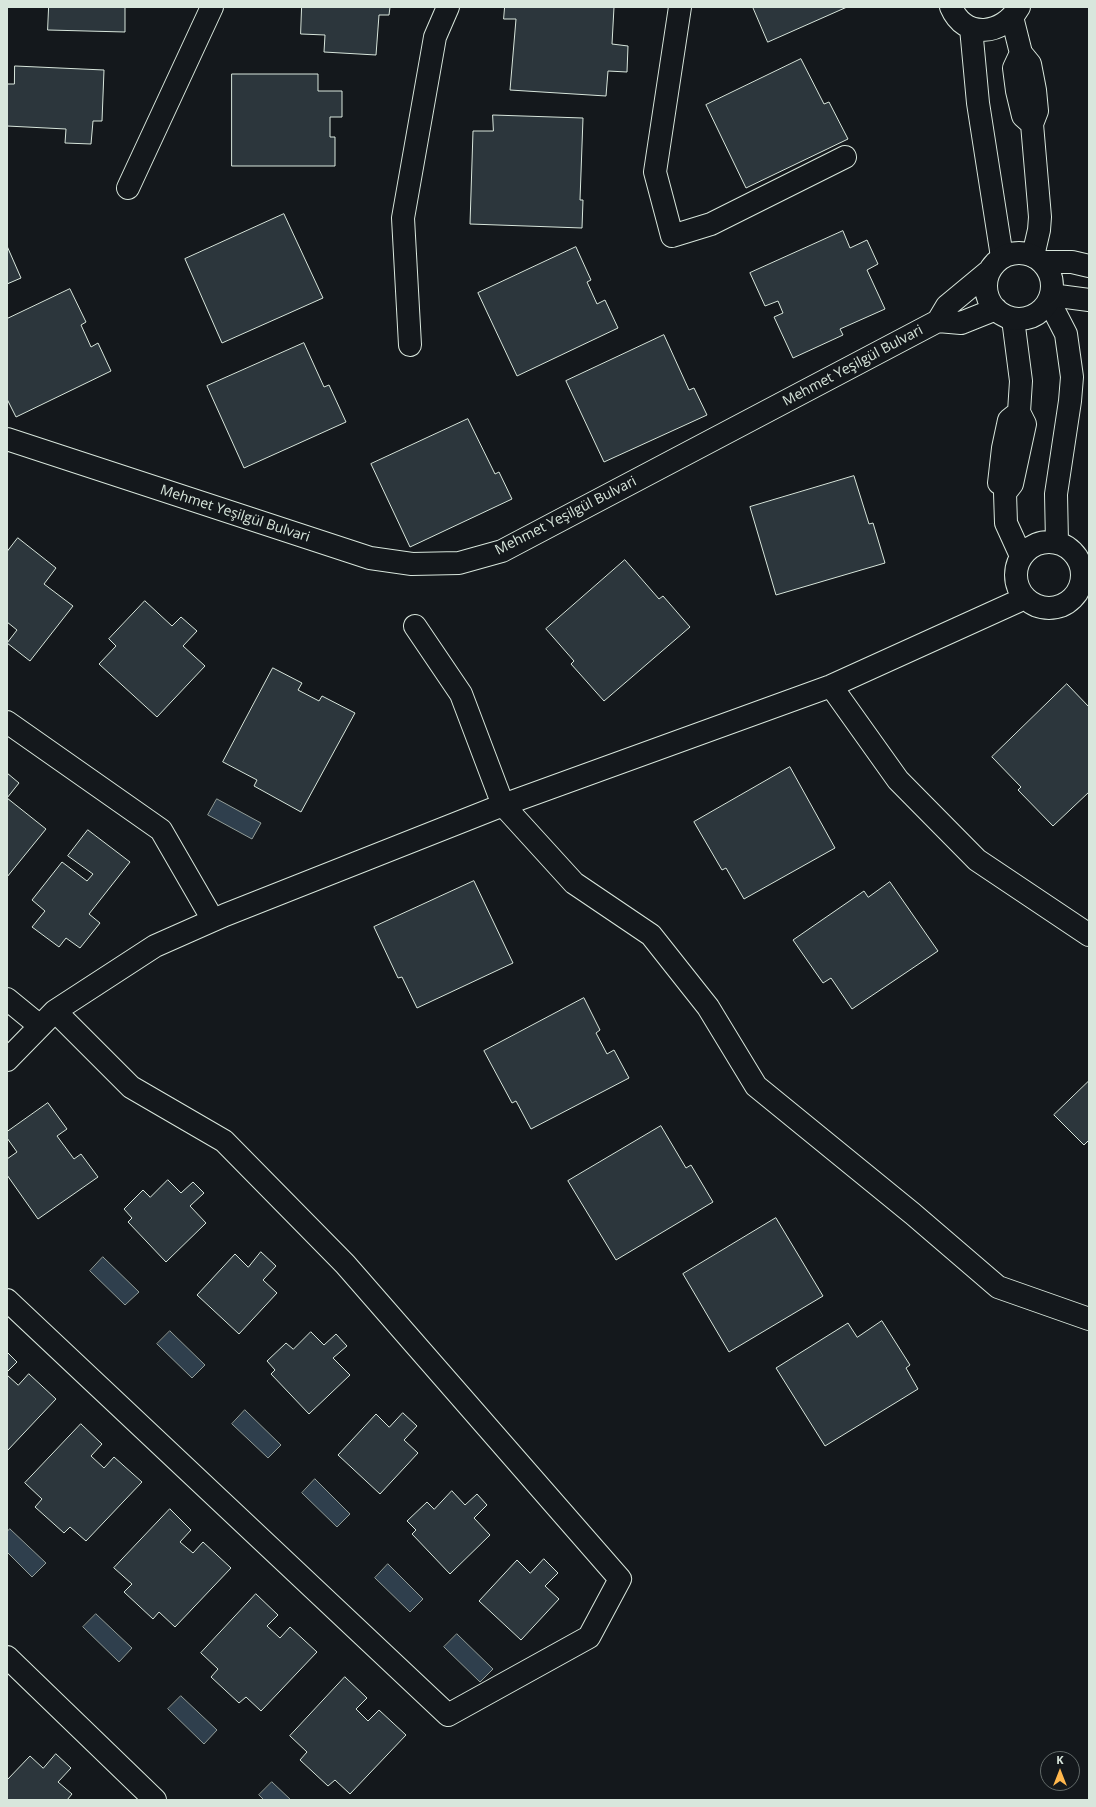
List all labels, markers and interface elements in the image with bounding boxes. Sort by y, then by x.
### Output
street label: Mehmet Yeşilgül Bulvari [780,322,926,410]
street label: Mehmet Yeşilgül Bulvari [492,473,640,559]
street label: Mehmet Yeşilgül Bulvari [158,482,312,546]
north arrow [1040,1751,1080,1791]
text: K [1056,1752,1064,1767]

